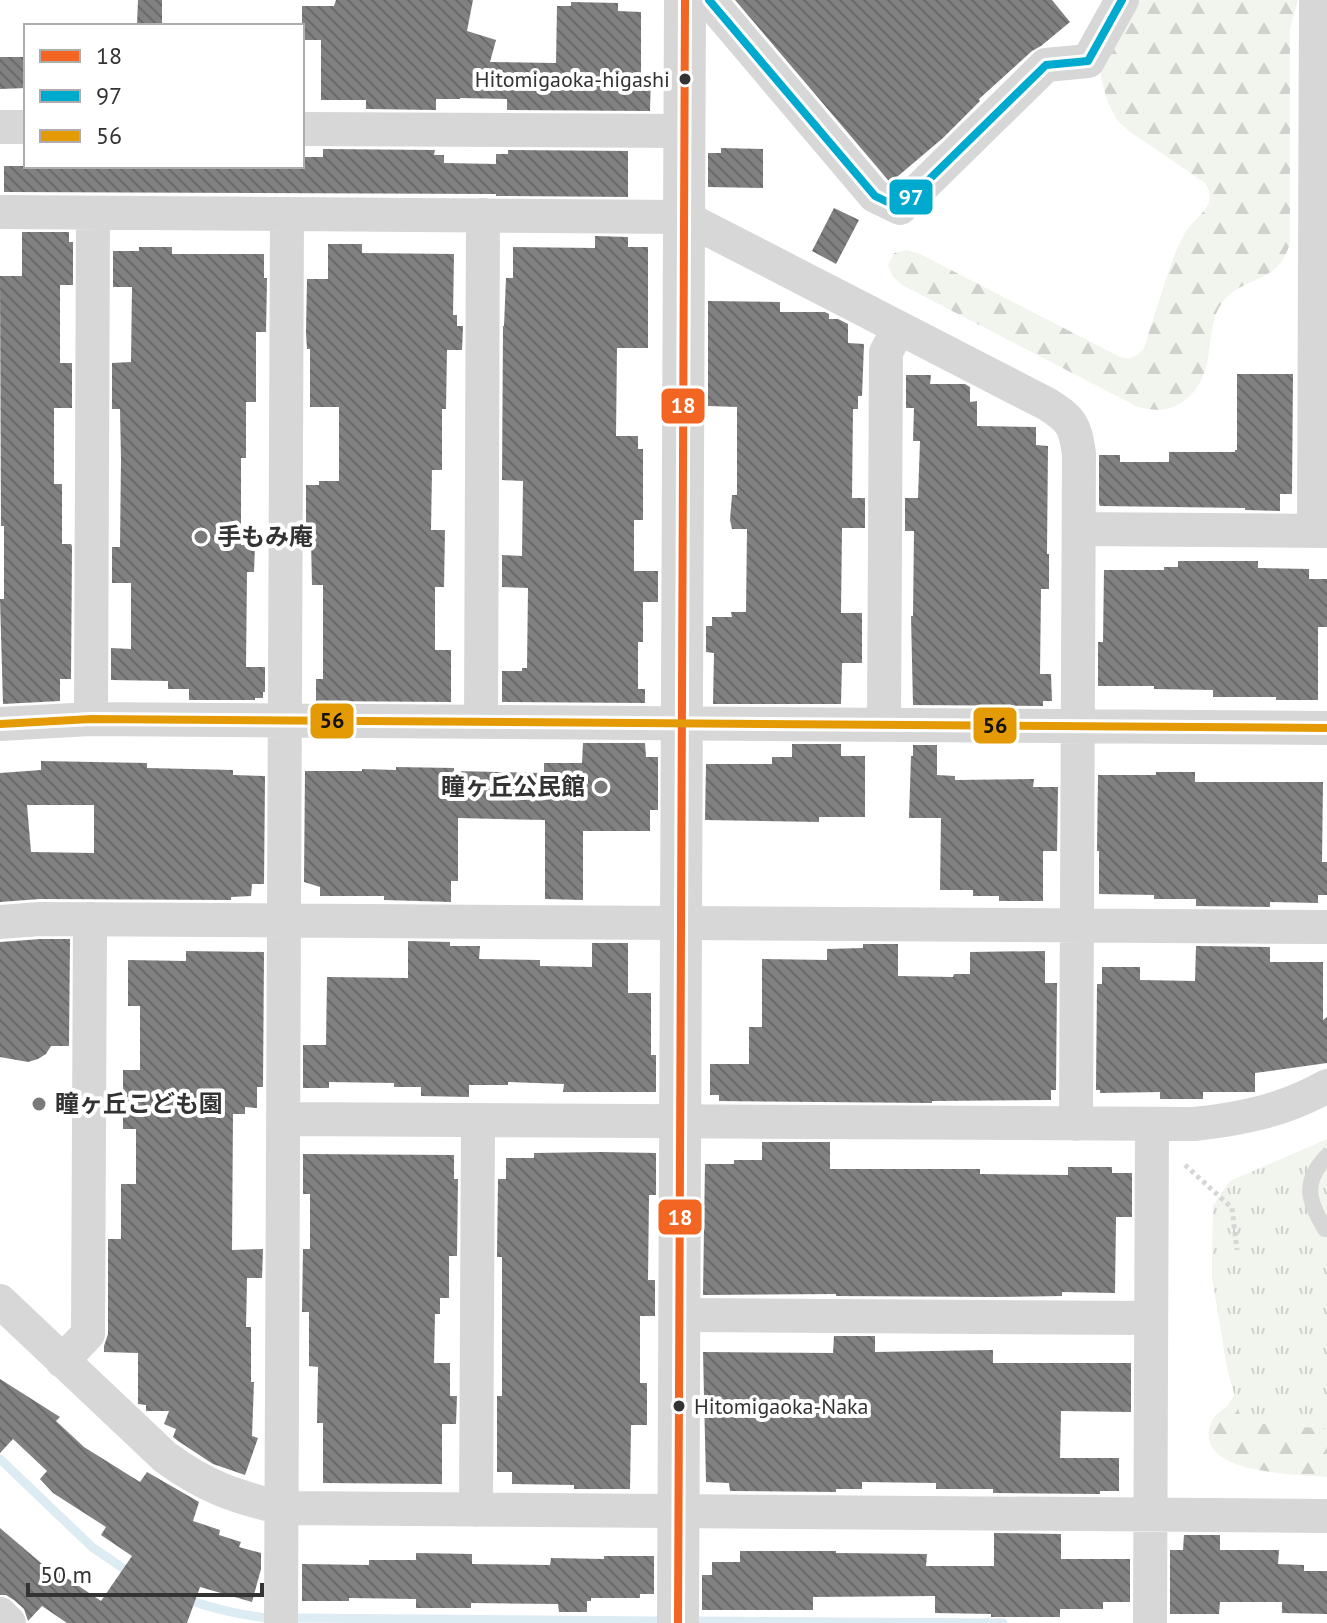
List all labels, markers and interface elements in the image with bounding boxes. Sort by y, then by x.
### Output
legend [24,24,304,168]
text: 18 [96,40,122,71]
place label: Hitomigaoka-higashi [475,65,670,93]
marker: Hitomigaoka-higashi [677,71,693,87]
text: 97 [96,80,122,111]
text: 56 [96,120,122,151]
line badge: 97 [888,178,934,216]
text: 97 [899,183,923,211]
line badge: 18 [660,387,706,425]
text: 18 [671,391,695,419]
place label: 手もみ庵 [217,521,313,552]
marker: 手もみ庵 [192,528,210,546]
line badge: 56 [309,702,355,740]
text: 56 [320,706,344,734]
line badge: 56 [972,706,1018,745]
text: 56 [983,711,1007,739]
place label: 瞳ヶ丘公民館 [441,771,585,802]
marker: 瞳ヶ丘公民館 [592,778,610,796]
place label: 瞳ヶ丘こども園 [55,1088,223,1119]
marker: 瞳ヶ丘こども園 [30,1095,48,1113]
line badge: 18 [657,1198,703,1236]
text: 18 [668,1203,692,1231]
place label: Hitomigaoka-Naka [694,1392,869,1420]
marker: Hitomigaoka-Naka [671,1398,687,1414]
scale bar [28,1547,262,1597]
text: 50 m [40,1559,92,1590]

